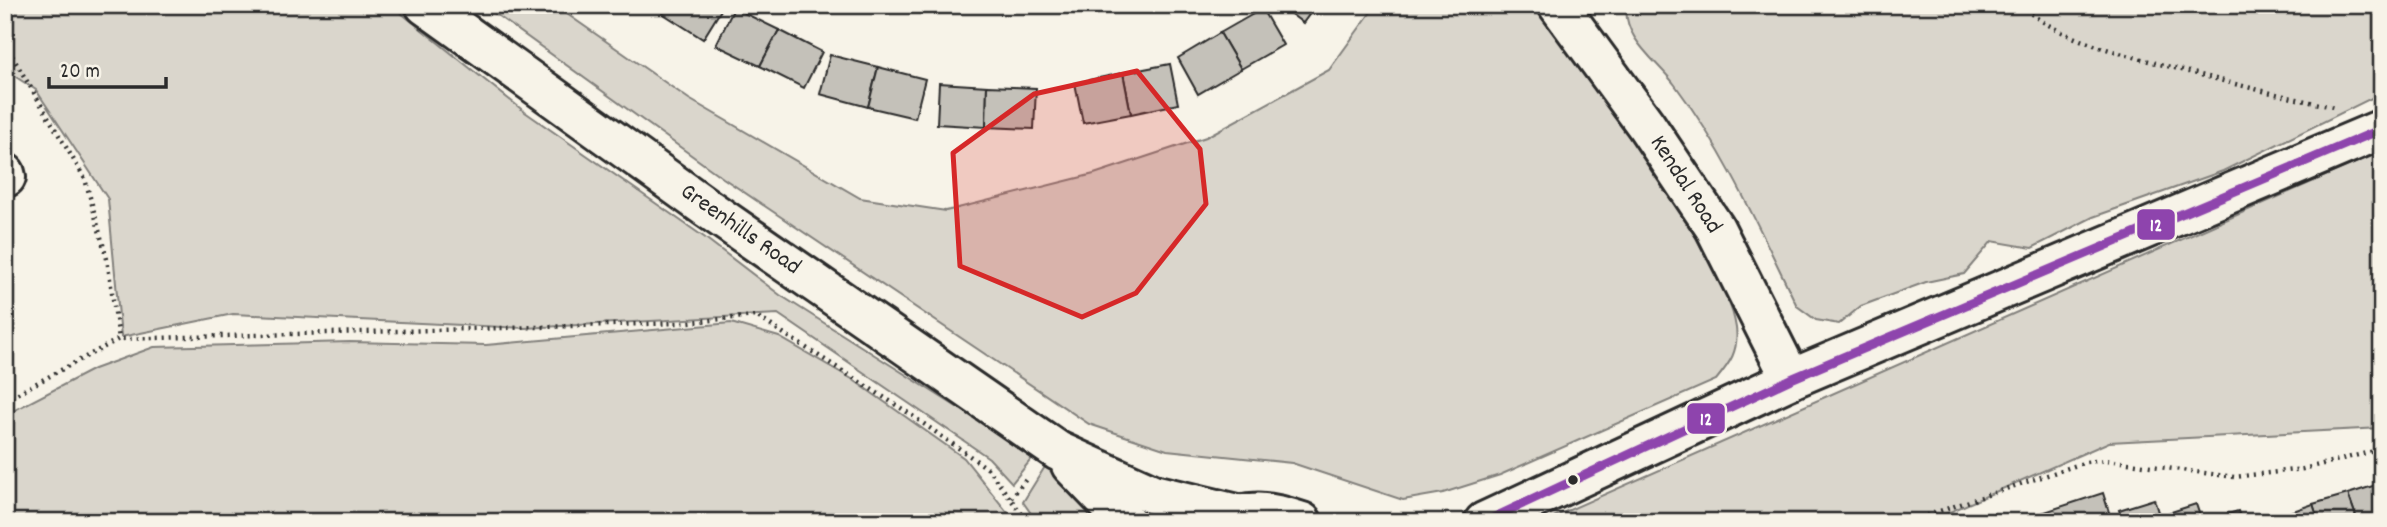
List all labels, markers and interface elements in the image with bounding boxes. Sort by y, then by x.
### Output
scale bar [49,46,166,90]
text: 20 m [60,58,100,88]
street label: Kendal Road [1640,129,1730,241]
street label: Greenhills Road [673,176,807,284]
line badge: 12 [2136,208,2176,241]
text: 12 [2150,214,2162,241]
line badge: 12 [1686,402,1726,435]
text: 12 [1700,408,1712,435]
unlabelled marker [1566,473,1580,487]

